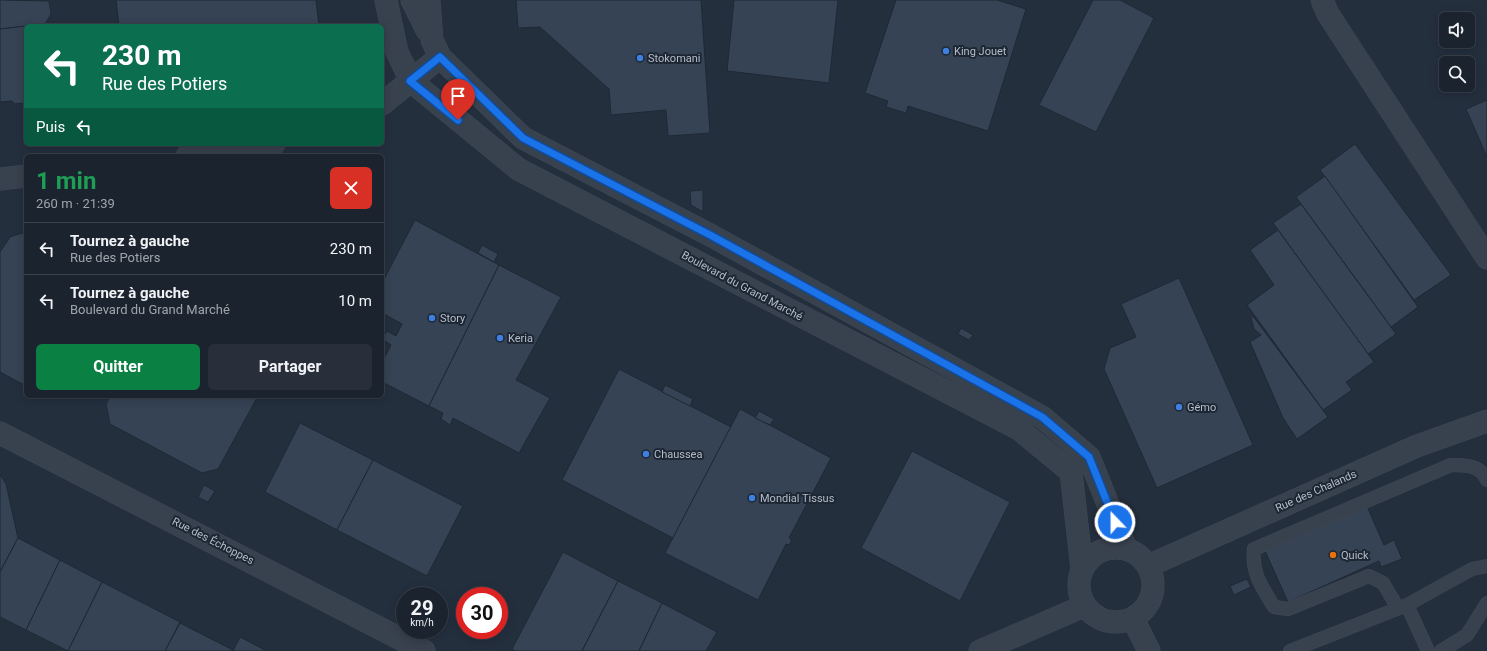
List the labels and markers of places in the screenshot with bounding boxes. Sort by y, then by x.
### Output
place label: King Jouet [954,45,1007,58]
marker: King Jouet [941,46,951,56]
place label: Stokomani [648,52,701,65]
marker: Stokomani [635,53,645,63]
pin [441,79,475,120]
place label: Story [440,312,466,325]
marker: Story [427,313,437,323]
place label: Keria [508,332,533,345]
marker: Keria [495,333,505,343]
place label: Gémo [1187,401,1216,414]
marker: Gémo [1174,402,1184,412]
place label: Chaussea [654,448,702,461]
marker: Chaussea [641,449,651,459]
place label: Mondial Tissus [760,492,835,505]
marker: Mondial Tissus [747,493,757,503]
place label: Quick [1341,549,1369,562]
marker: Quick [1328,550,1338,560]

